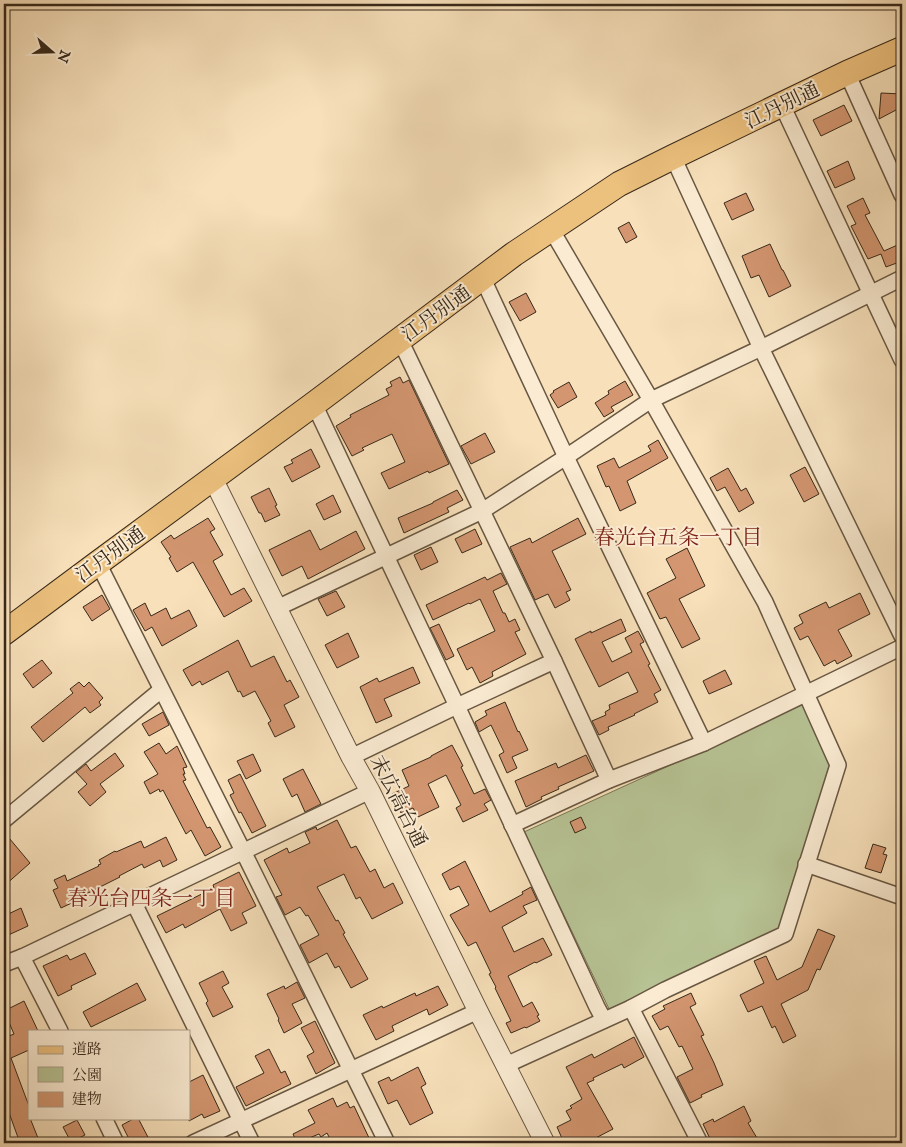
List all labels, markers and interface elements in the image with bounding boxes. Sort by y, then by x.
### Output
north arrow [28,28,78,78]
text: N [53,46,74,65]
street label: 江丹別通 [741,78,824,135]
street label: 江丹別通 [397,281,477,348]
street label: 江丹別通 [71,522,151,589]
district label: 春光台五条一丁目 [594,525,762,552]
street label: 末広高台通 [364,751,432,852]
district label: 春光台四条一丁目 [67,886,235,913]
legend [28,1030,190,1120]
text: 道路 [72,1040,102,1059]
text: 公園 [72,1066,102,1085]
text: 建物 [72,1090,102,1109]

